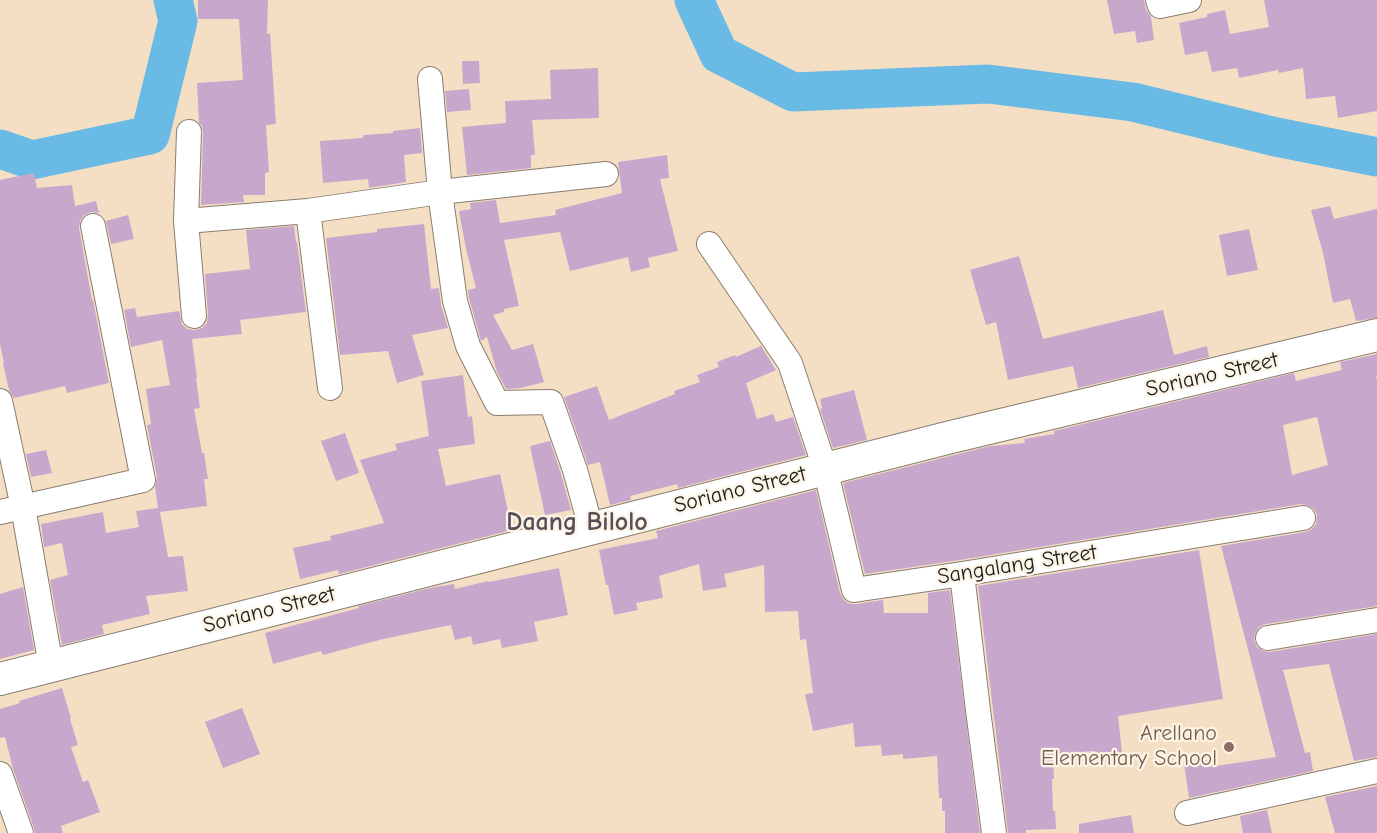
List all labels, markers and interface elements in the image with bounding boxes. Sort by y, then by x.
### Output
street label: Soriano Street [1143,347,1281,403]
street label: Soriano Street [671,461,809,519]
district label: Daang Bilolo [506,507,648,539]
street label: Sangalang Street [935,539,1099,591]
street label: Soriano Street [200,581,338,639]
place label: Arellano Elementary School [1041,721,1217,772]
marker: Arellano Elementary School [1222,740,1236,754]

